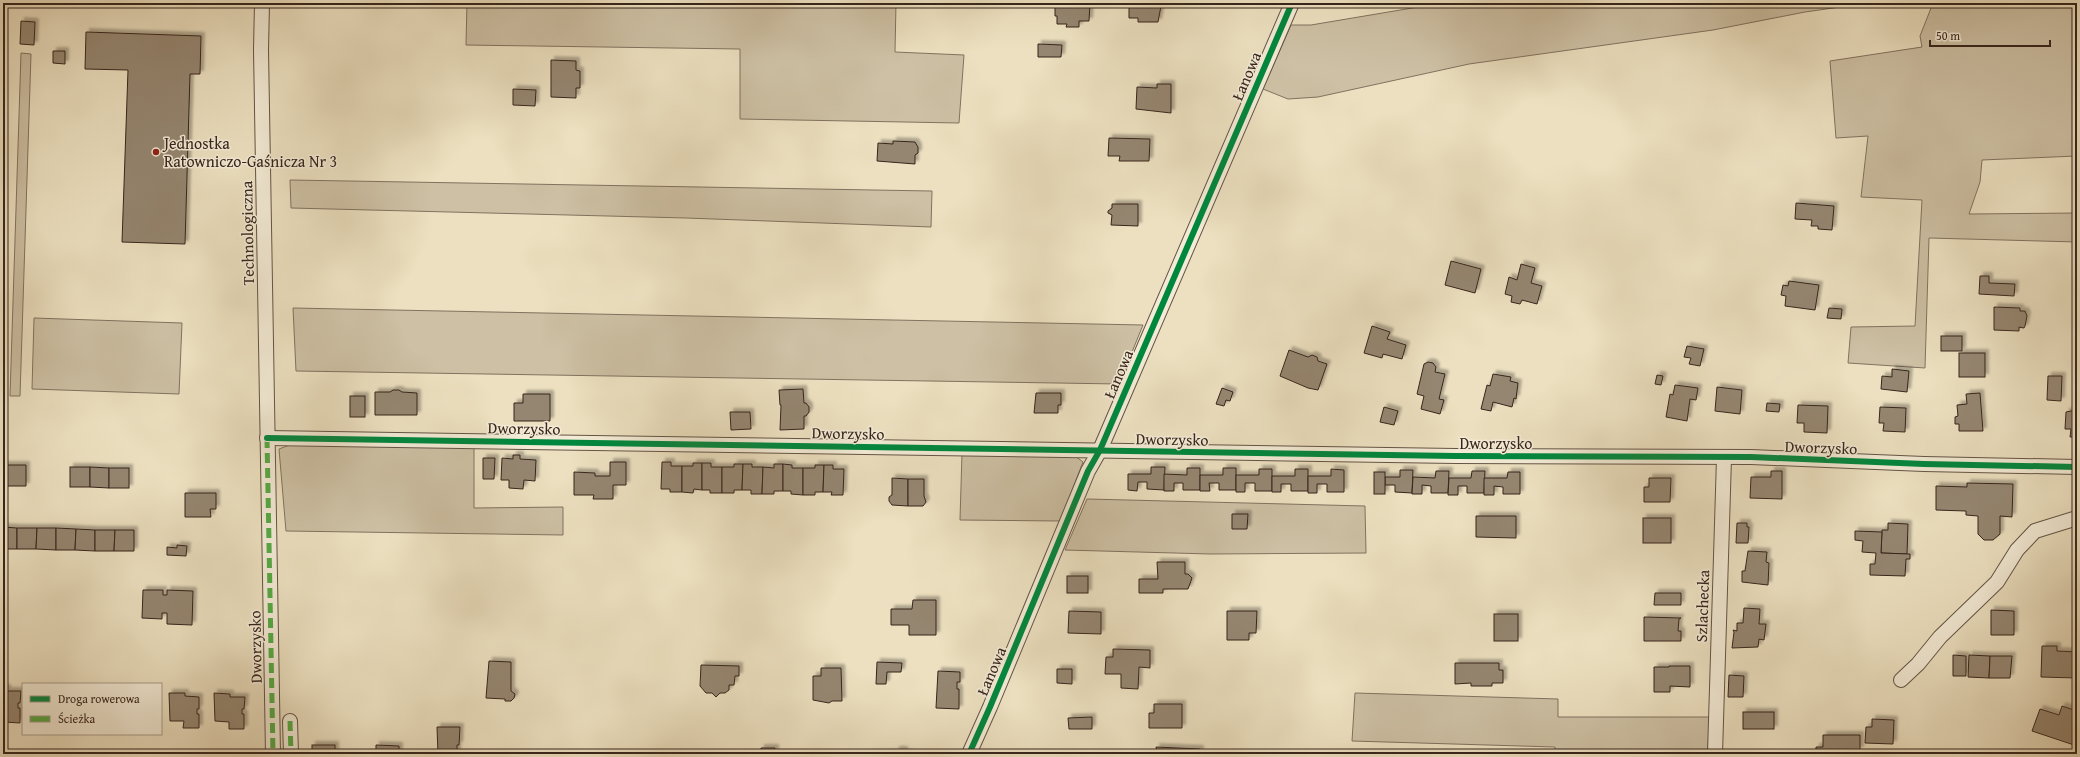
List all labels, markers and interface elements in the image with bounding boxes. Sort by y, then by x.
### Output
scale bar [1930,22,2050,48]
text: 50 m [1936,27,1960,44]
street label: Łanowa [1225,47,1267,104]
place label: Jednostka Ratowniczo-Gaśnicza Nr 3 [162,131,337,173]
marker: Jednostka Ratowniczo-Gaśnicza Nr 3 [151,147,161,157]
street label: Technologiczna [234,180,260,285]
street label: Łanowa [1097,345,1139,402]
street label: Dworzysko [487,415,561,441]
street label: Dworzysko [811,420,885,446]
street label: Dworzysko [1135,426,1209,452]
street label: Dworzysko [1460,431,1532,455]
street label: Dworzysko [1784,434,1858,460]
street label: Szlachecka [1689,569,1715,643]
street label: Dworzysko [242,610,268,684]
street label: Łanowa [970,642,1012,699]
legend [22,683,162,735]
text: Droga rowerowa [58,690,140,707]
text: Ścieżka [58,710,96,727]

